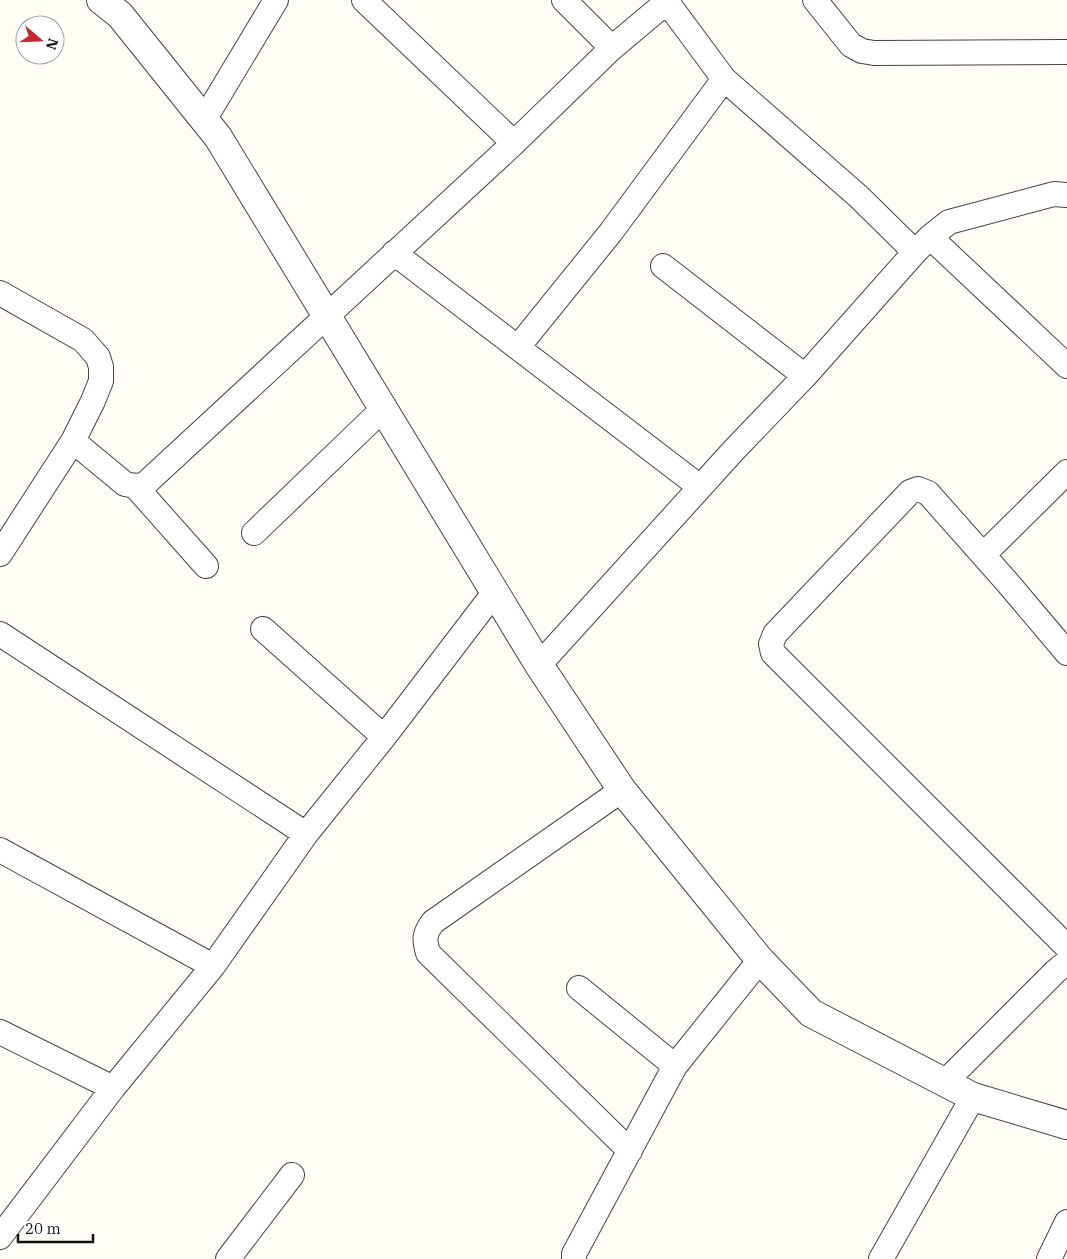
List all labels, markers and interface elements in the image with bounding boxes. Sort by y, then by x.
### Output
north arrow [15,15,65,65]
text: N [42,36,63,52]
scale bar [18,1212,92,1244]
text: 20 m [25,1219,61,1238]

